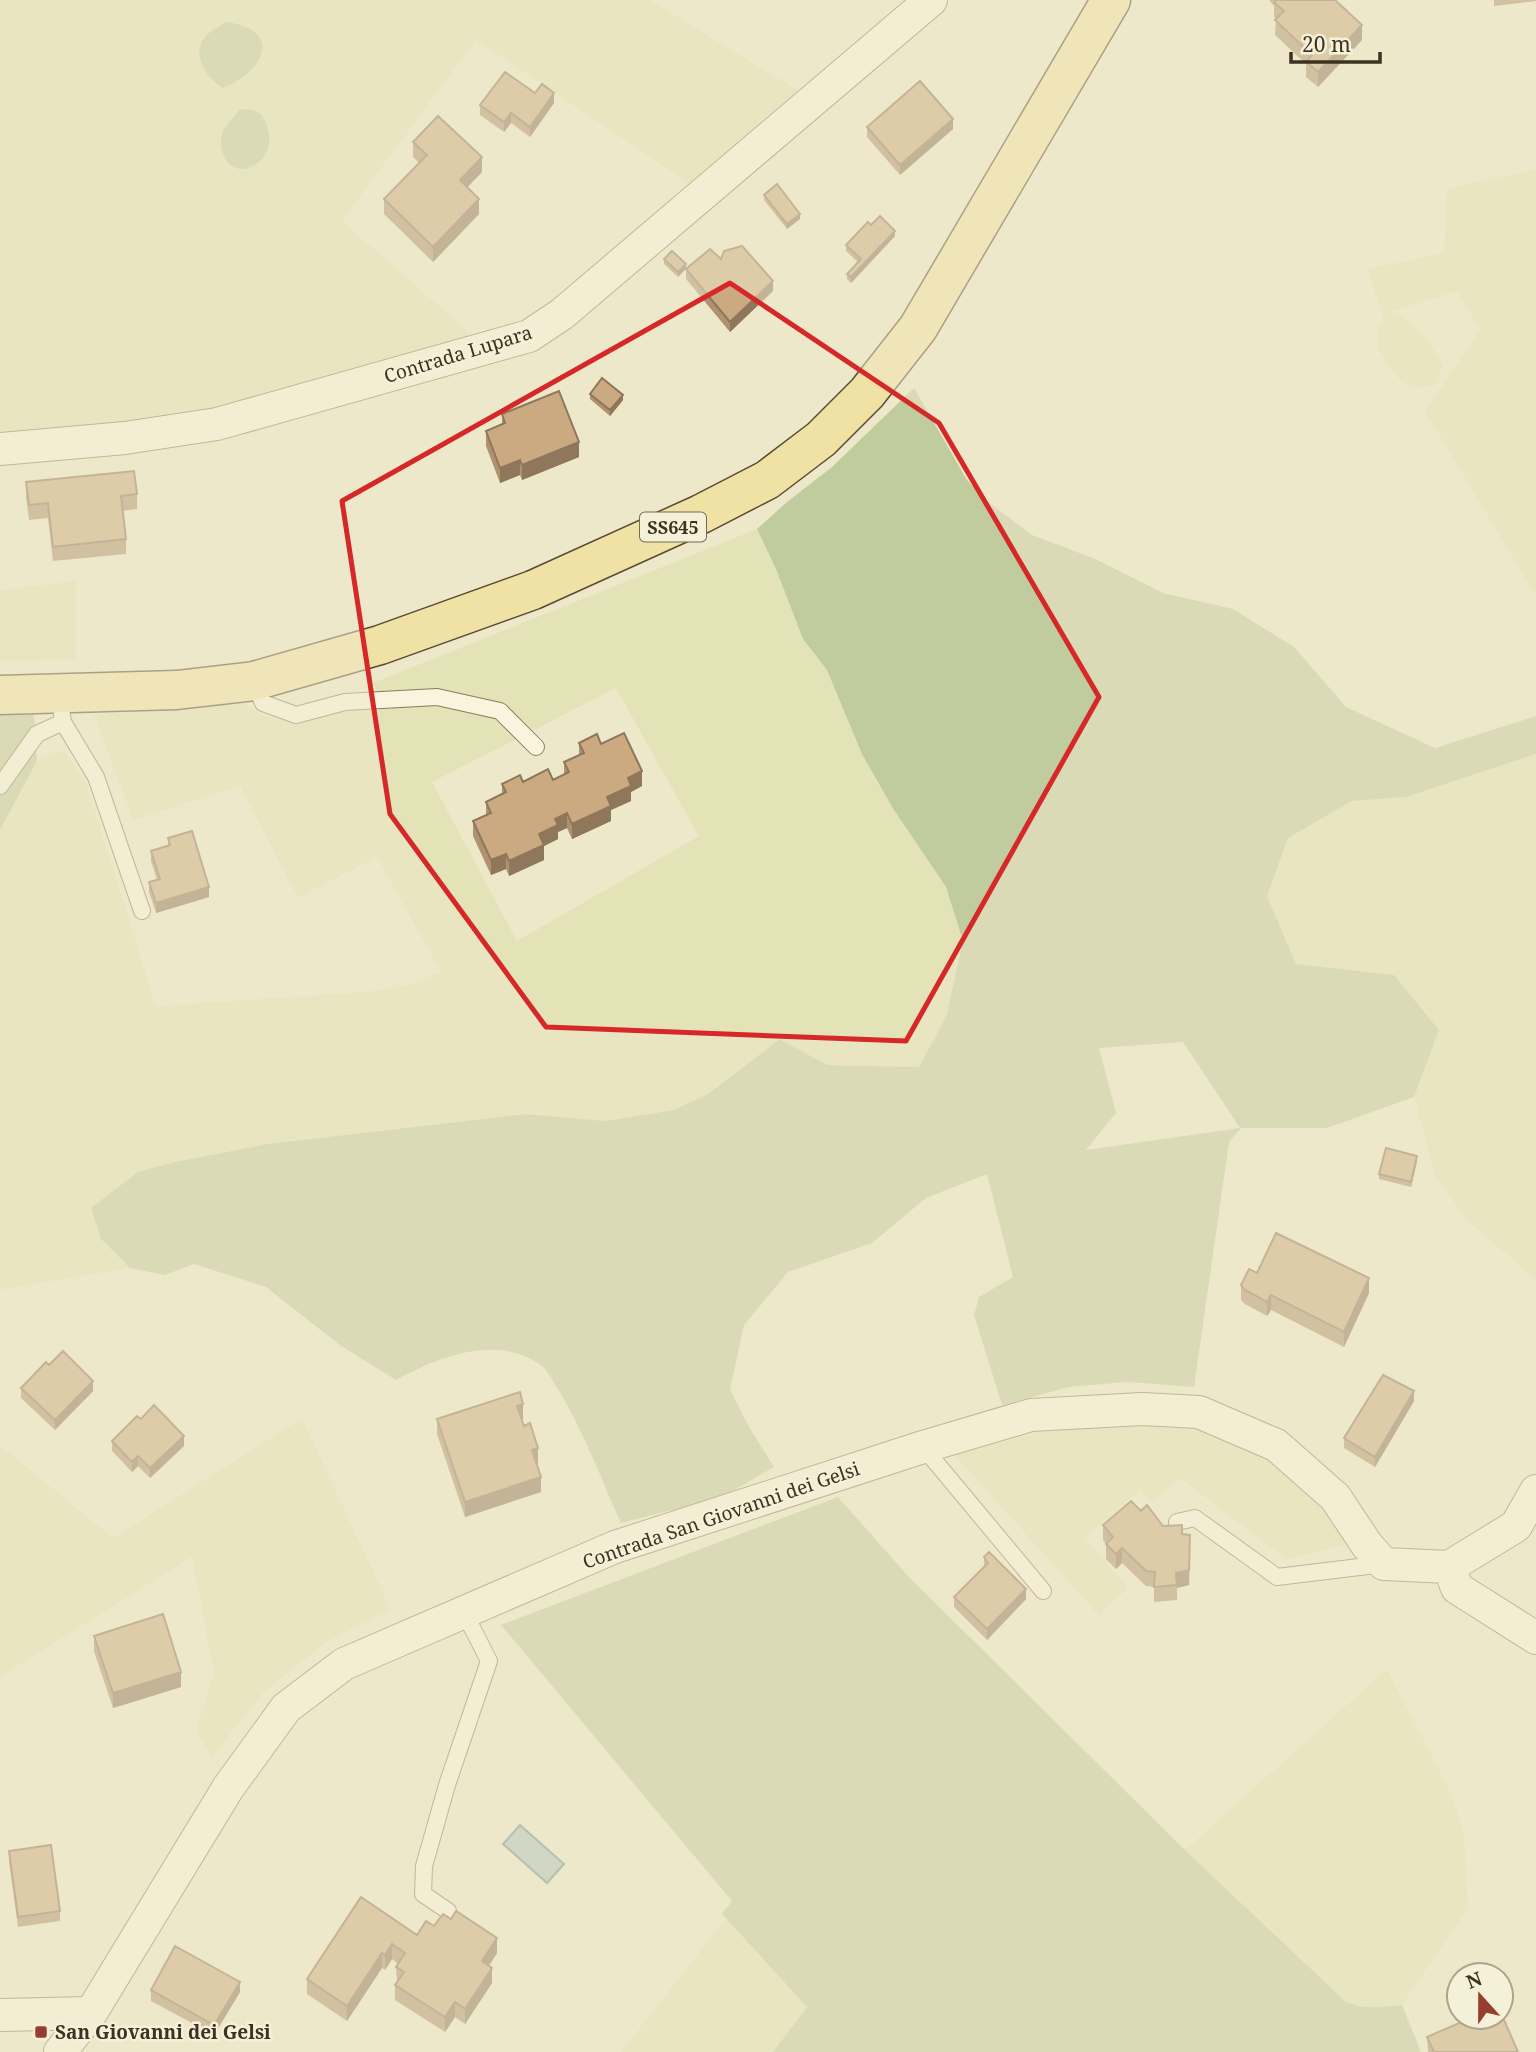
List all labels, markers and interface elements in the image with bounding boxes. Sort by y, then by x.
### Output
scale bar [1291,21,1380,65]
text: 20 m [1302,30,1351,58]
street label: Contrada Lupara [381,319,535,389]
road number: SS645 [640,512,706,542]
street label: Contrada San Giovanni dei Gelsi [579,1455,863,1575]
north arrow [1445,1961,1515,2031]
text: N [1462,1965,1486,1995]
place label: San Giovanni dei Gelsi [55,2019,271,2045]
marker: San Giovanni dei Gelsi [33,2024,49,2040]

